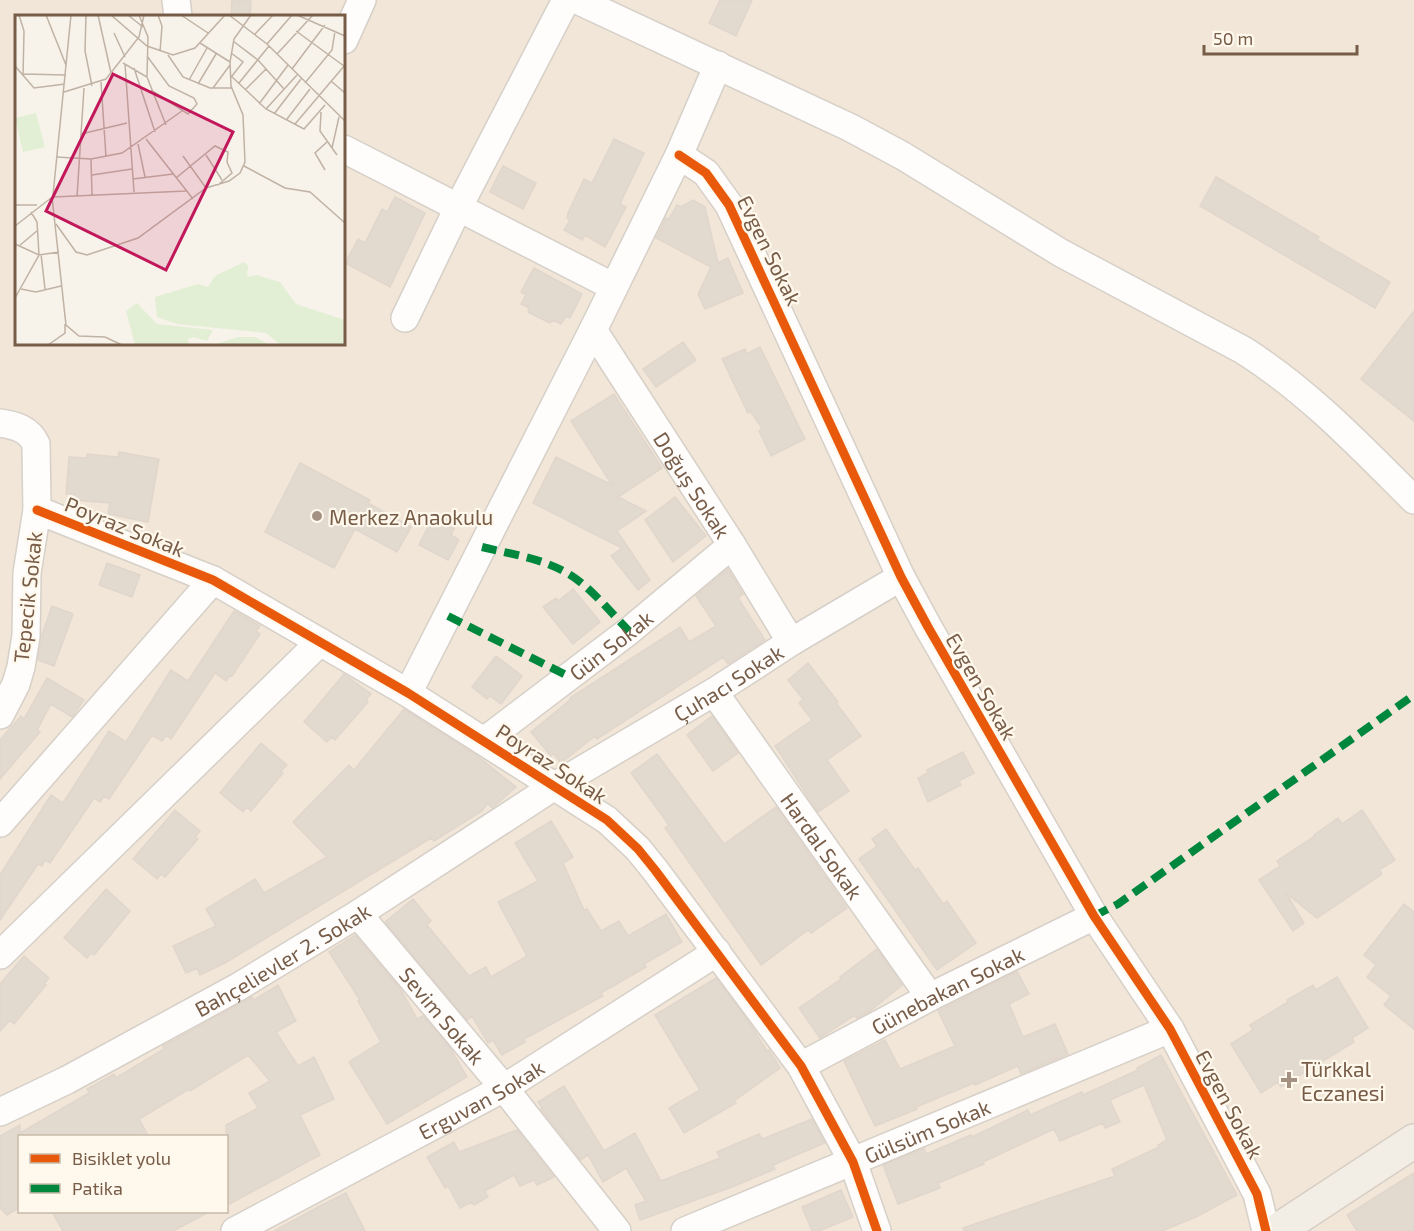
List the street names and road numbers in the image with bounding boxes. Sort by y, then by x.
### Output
street label: Evgen Sokak [733,191,807,309]
street label: Doğuş Sokak [649,427,737,543]
street label: Poyraz Sokak [61,491,189,562]
street label: Tepecik Sokak [8,530,46,664]
street label: Gün Sokak [564,604,657,685]
street label: Evgen Sokak [941,628,1023,744]
street label: Çuhacı Sokak [669,638,788,728]
street label: Poyraz Sokak [492,718,612,808]
street label: Hardal Sokak [776,787,869,904]
street label: Bahçelievler 2. Sokak [190,897,375,1021]
street label: Günebakan Sokak [867,940,1028,1039]
street label: Sevim Sokak [395,961,491,1069]
street label: Evgen Sokak [1191,1046,1269,1163]
street label: Erguvan Sokak [414,1053,548,1144]
street label: Gülsüm Sokak [860,1093,994,1168]

